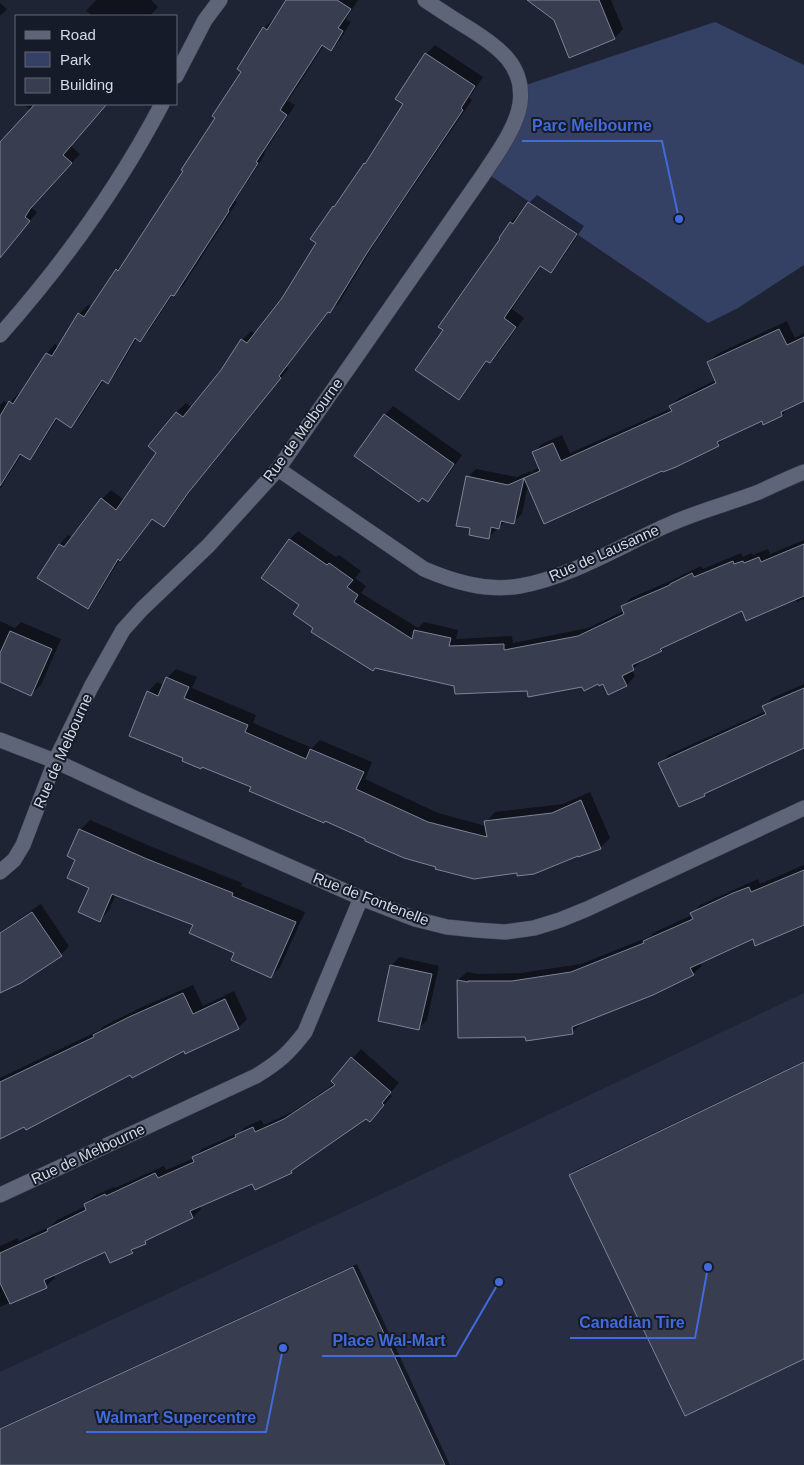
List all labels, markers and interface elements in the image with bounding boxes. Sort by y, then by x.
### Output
legend [15,15,178,105]
text: Road [60,26,96,43]
text: Park [60,51,91,68]
text: Building [60,76,113,93]
callout: Parc Melbourne [522,110,662,141]
text: Parc Melbourne [532,117,652,134]
street label: Rue de Melbourne [259,375,346,485]
street label: Rue de Lausanne [546,521,661,584]
street label: Rue de Melbourne [30,691,95,811]
street label: Rue de Fontenelle [311,869,431,928]
street label: Rue de Melbourne [28,1120,147,1187]
callout: Canadian Tire [570,1307,695,1338]
text: Canadian Tire [579,1314,685,1331]
callout: Place Wal-Mart [322,1325,456,1356]
text: Place Wal-Mart [332,1332,446,1349]
callout: Walmart Supercentre [86,1401,266,1432]
text: Walmart Supercentre [96,1409,256,1426]

